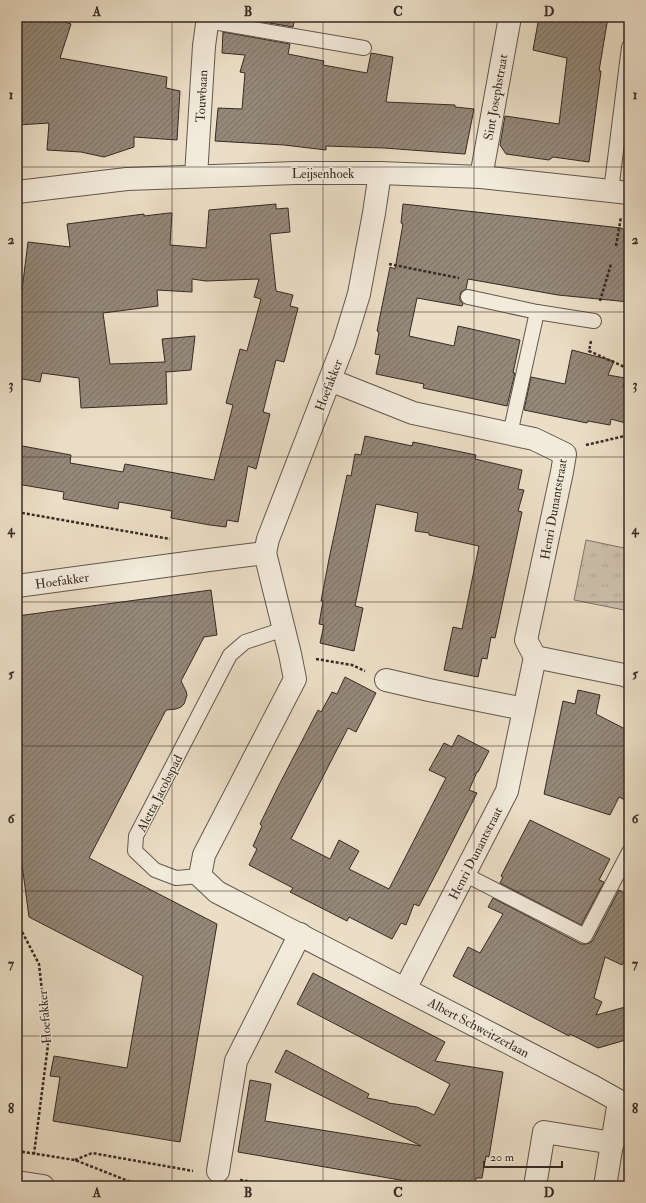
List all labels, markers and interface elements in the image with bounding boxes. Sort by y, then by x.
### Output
text: A [92,4,102,20]
text: B [244,4,252,20]
text: C [393,4,403,20]
text: D [544,4,555,20]
street label: Sint Josephstraat [481,53,512,142]
street label: Touwbaan [193,69,211,123]
text: 1 [9,87,14,103]
text: 1 [633,87,638,103]
street label: Leijsenhoek [292,166,355,182]
text: 2 [8,232,15,248]
text: 2 [632,232,639,248]
street label: Hoefakker [312,357,346,414]
text: 3 [9,377,14,393]
text: 3 [633,377,638,393]
street label: Henri Dunantstraat [537,457,571,561]
text: 4 [6,522,15,538]
text: 4 [630,522,639,538]
street label: Hoefakker [34,569,90,593]
text: 5 [8,666,14,682]
text: 5 [632,666,638,682]
street label: Aletta Jacobspad [133,752,187,836]
street label: Henri Dunantstraat [446,804,506,903]
text: 6 [8,811,16,827]
text: 6 [632,811,640,827]
text: 7 [8,956,15,972]
text: 7 [632,956,639,972]
street label: Hoefakker [35,989,55,1045]
street label: Albert Schweitzerlaan [424,994,532,1061]
text: 8 [8,1101,14,1117]
text: 8 [632,1101,638,1117]
scale bar [484,1143,562,1169]
text: 20 m [490,1150,515,1165]
text: A [92,1185,102,1201]
text: B [244,1185,252,1201]
text: C [393,1185,403,1201]
text: D [544,1185,555,1201]

